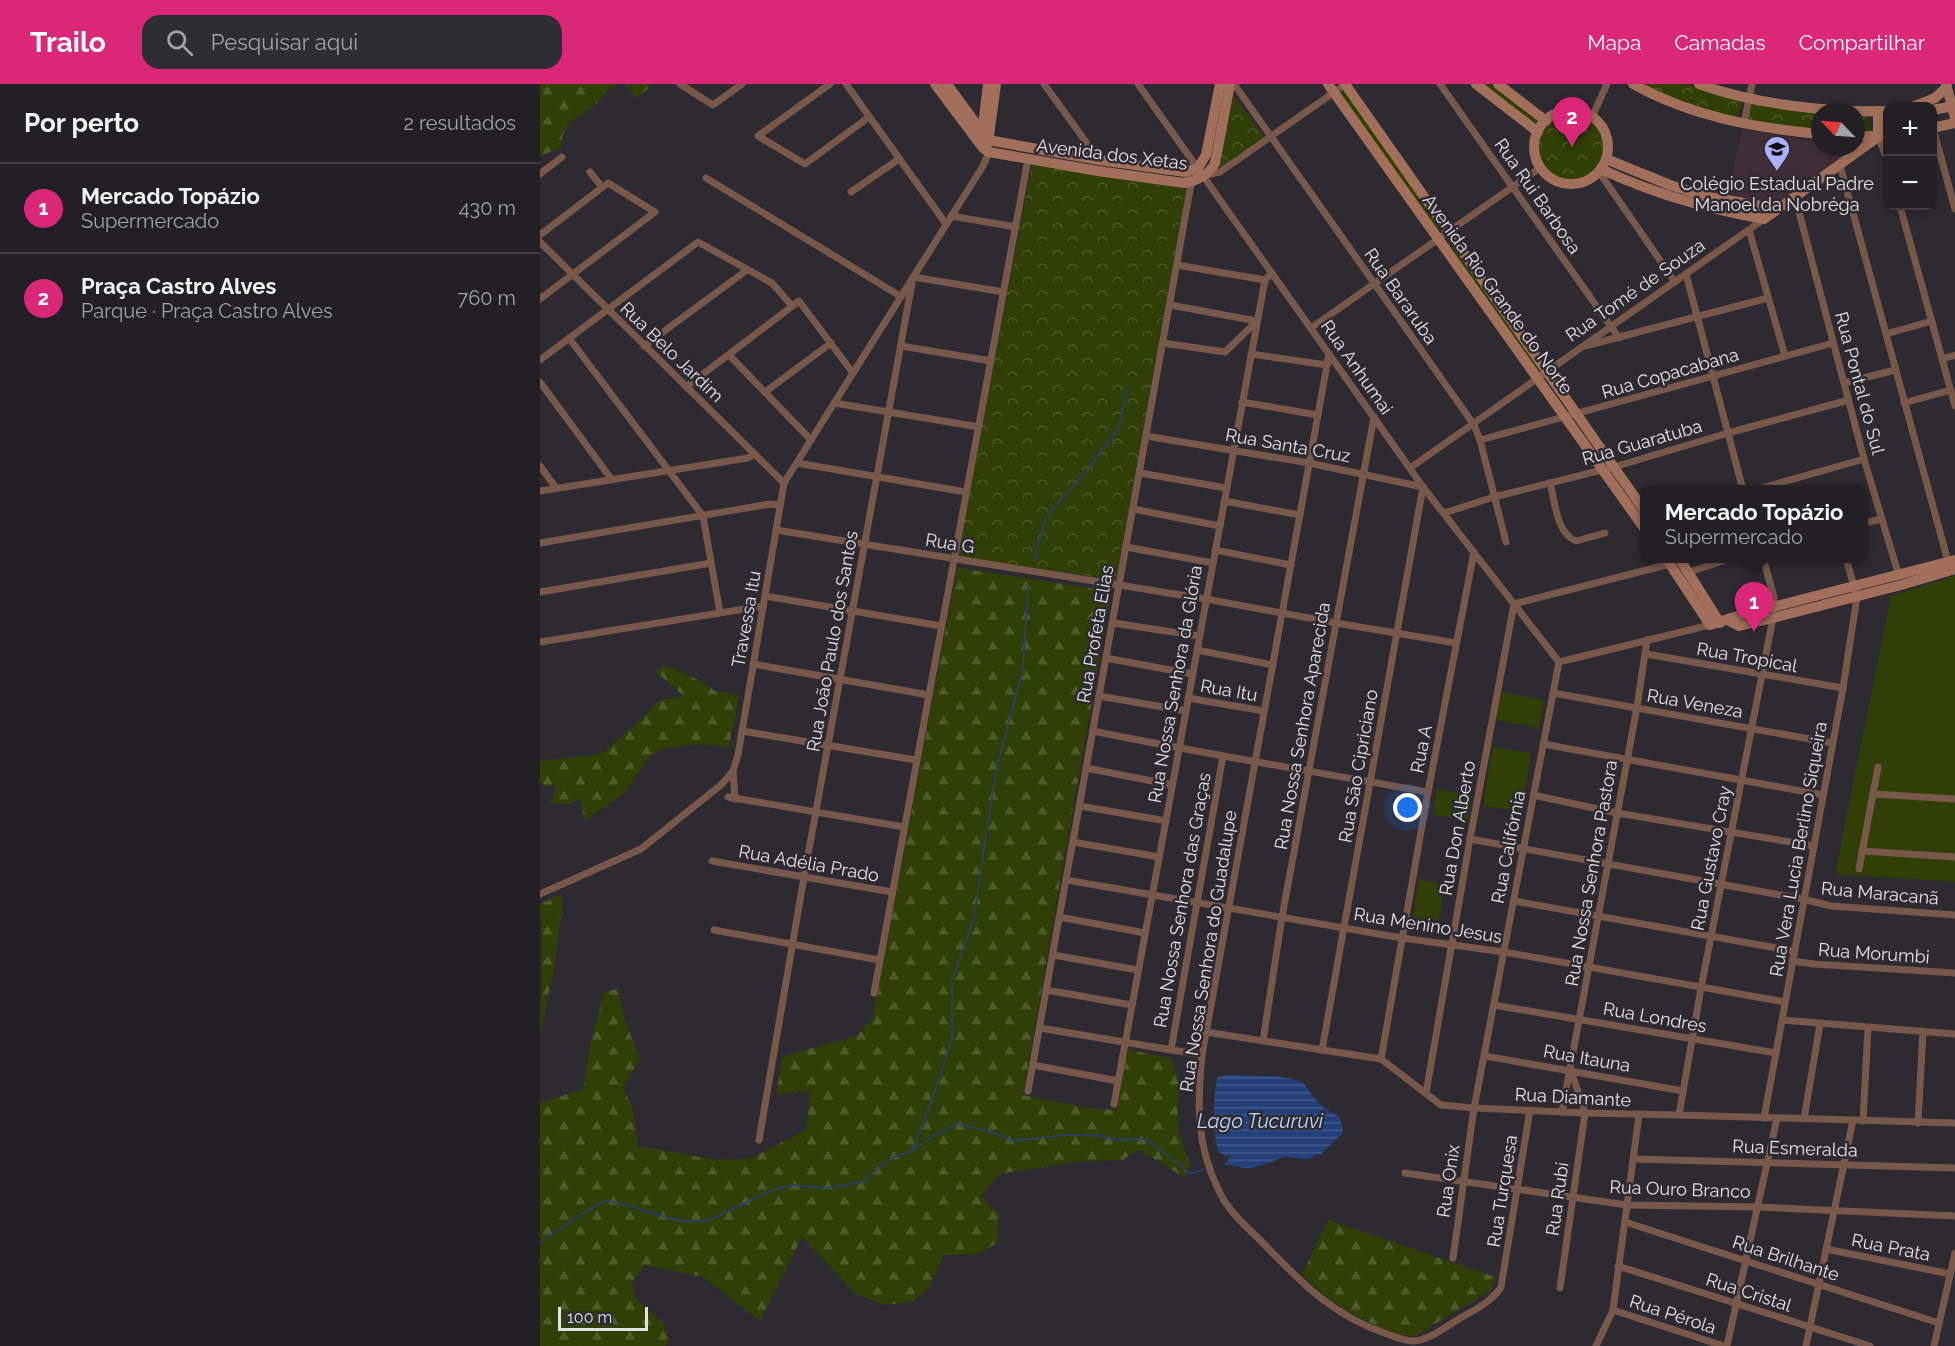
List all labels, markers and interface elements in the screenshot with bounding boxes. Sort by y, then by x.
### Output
search box [142,15,562,69]
text: Trailo [30,26,106,59]
icon: search [163,26,196,59]
text: Pesquisar aqui [211,29,358,55]
text: Mapa [1587,30,1641,55]
text: Camadas [1674,30,1766,55]
text: Compartilhar [1799,30,1925,55]
pin: 2 [1552,98,1592,147]
north arrow [1811,102,1865,156]
map controls [1883,102,1937,210]
button: + [1883,102,1937,156]
text: Por perto [24,108,139,138]
text: 2 resultados [403,111,516,135]
street label: Avenida dos Xetas [1035,134,1189,174]
street label: Rua Rui Barbosa [1490,134,1586,258]
school or university icon: Colégio Estadual Padre Manoel da Nobréga [1762,134,1792,172]
button: − [1883,156,1937,210]
place label: Colégio Estadual Padre Manoel da Nobréga [1680,173,1874,215]
text: Mercado Topázio [81,183,260,209]
street label: Avenida Rio Grande do Norte [1418,190,1578,398]
text: 1 [39,196,48,220]
text: 430 m [459,196,516,220]
text: Supermercado [81,209,219,233]
street label: Rua Tomé de Souza [1561,234,1709,346]
street label: Rua Bararuba [1360,244,1442,348]
text: Praça Castro Alves [81,273,276,299]
text: 2 [38,286,49,310]
text: 760 m [458,286,516,310]
street label: Rua Belo Jardim [616,298,728,406]
text: Parque · Praça Castro Alves [81,299,333,323]
street label: Rua Pontal do Sul [1831,309,1889,457]
street label: Rua Anhumai [1317,316,1397,418]
street label: Rua Copacabana [1599,343,1741,403]
street label: Rua Guaratuba [1580,415,1704,469]
street label: Rua Santa Cruz [1224,424,1352,466]
popup [1640,485,1868,563]
text: Mercado Topázio [1665,499,1843,525]
text: Supermercado [1665,525,1803,549]
street label: Rua João Paulo dos Santos [802,529,862,753]
street label: Rua G [924,529,976,557]
street label: Rua Profeta Elias [1073,563,1117,704]
street label: Rua Nossa Senhora da Glória [1144,564,1206,804]
street label: Travessa Itu [727,569,765,669]
pin: 1 [1734,582,1774,632]
street label: Rua Nossa Senhora Aparecida [1270,601,1334,851]
street label: Rua Tropical [1695,638,1799,676]
street label: Rua Itu [1199,675,1259,705]
street label: Rua Veneza [1645,684,1745,722]
street label: Rua São Cipriciano [1334,687,1382,844]
street label: Rua Vera Lucia Berlino Siqueira [1765,720,1831,978]
street label: Rua A [1406,723,1436,775]
street label: Rua Nossa Senhora Pastora [1561,758,1621,988]
street label: Rua Don Alberto [1435,759,1479,897]
street label: Rua Nossa Senhora das Graças [1149,771,1215,1029]
street label: Rua Gustavo Cray [1687,784,1735,932]
street label: Rua Califórnia [1487,789,1529,905]
your location [1393,793,1422,822]
street label: Rua Nossa Senhora do Guadalupe [1175,808,1241,1093]
street label: Rua Adélia Prado [737,840,881,886]
street label: Rua Maracanã [1820,877,1940,909]
street label: Rua Menino Jesus [1352,903,1504,947]
street label: Rua Morumbi [1818,939,1930,967]
street label: Rua Londres [1602,998,1709,1036]
street label: Rua Itauna [1542,1040,1632,1076]
street label: Rua Diamante [1514,1083,1632,1111]
water label: Lago Tucuruvi [1197,1109,1324,1133]
street label: Rua Turquesa [1483,1133,1521,1249]
street label: Rua Esmeralda [1732,1135,1858,1161]
street label: Rua Onix [1432,1143,1464,1219]
street label: Rua Rubi [1541,1161,1573,1237]
street label: Rua Ouro Branco [1609,1176,1751,1202]
street label: Rua Prata [1850,1229,1932,1265]
street label: Rua Brilhante [1730,1231,1842,1285]
street label: Rua Cristal [1704,1268,1795,1316]
street label: Rua Pérola [1627,1290,1719,1338]
scale bar [558,1304,648,1332]
text: 100 m [567,1308,612,1327]

